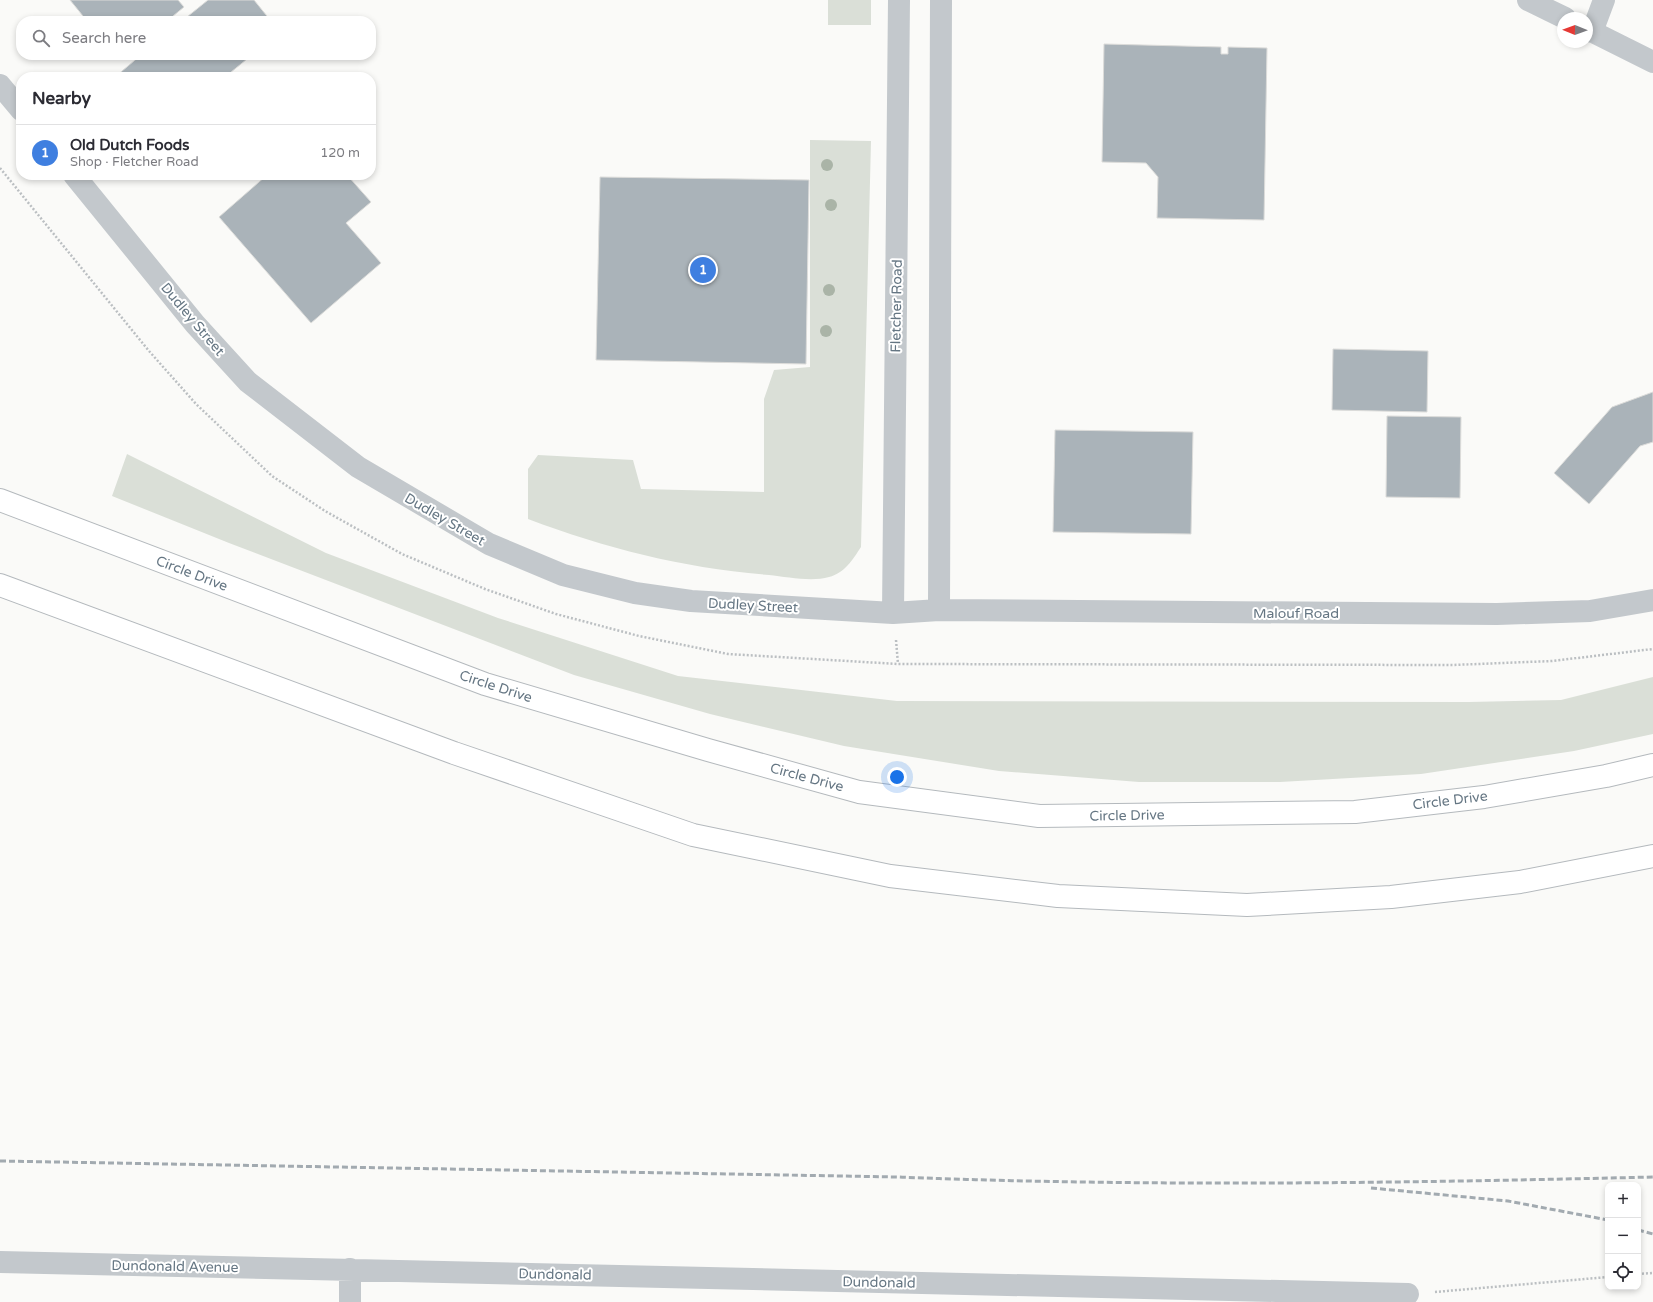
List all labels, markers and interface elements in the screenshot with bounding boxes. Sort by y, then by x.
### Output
north arrow [1557,12,1593,48]
search box [16,16,376,60]
icon: search [30,27,52,49]
text: Search here [62,29,146,47]
text: Nearby [32,88,91,109]
text: Old Dutch Foods [70,136,190,154]
text: 1 [41,145,49,161]
text: 120 m [320,145,360,161]
text: Shop · Fletcher Road [70,154,199,170]
pin: 1 [690,255,716,285]
street label: Fletcher Road [887,259,906,353]
street label: Dudley Street [157,279,229,360]
street label: Dudley Street [401,490,489,550]
street label: Circle Drive [154,552,230,595]
street label: Dudley Street [707,595,799,616]
street label: Malouf Road [1253,605,1339,622]
street label: Circle Drive [457,667,534,706]
street label: Circle Drive [768,760,846,795]
your location [887,767,907,787]
street label: Circle Drive [1412,787,1489,814]
street label: Circle Drive [1089,806,1165,825]
map controls [1605,1182,1641,1290]
button: + [1605,1182,1641,1218]
button: − [1605,1218,1641,1254]
button: locate [1605,1254,1641,1290]
street label: Dundonald Avenue [111,1257,239,1276]
street label: Dundonald [518,1265,592,1284]
street label: Dundonald [842,1273,916,1292]

